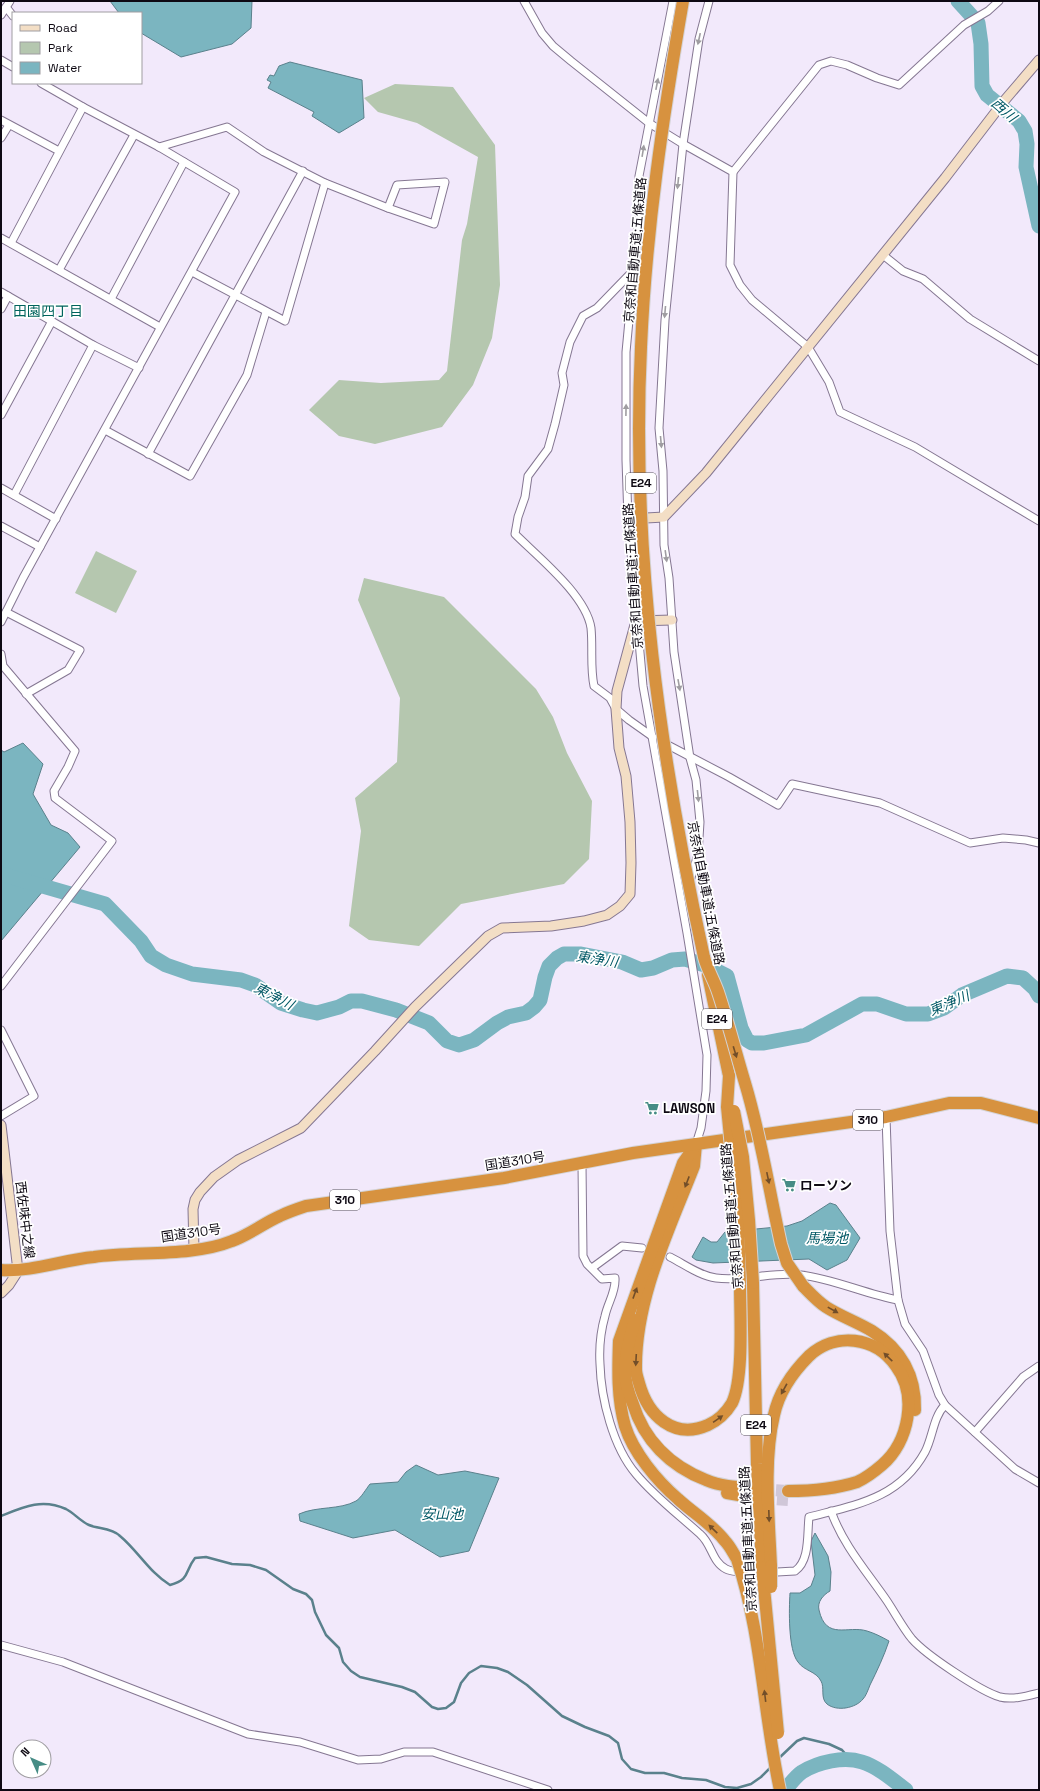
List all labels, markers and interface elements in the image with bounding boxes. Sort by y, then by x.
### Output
legend [12,12,142,84]
text: Road [48,20,77,36]
one-way arrow [696,33,702,45]
text: Park [48,40,73,56]
text: Water [48,60,82,76]
one-way arrow [654,78,660,91]
water label: 西川 [988,94,1022,127]
one-way arrow [640,145,646,157]
street label: 京奈和自動車道;五條道路 [620,176,650,324]
one-way arrow [675,177,682,189]
district label: 田園四丁目 [13,302,83,320]
one-way arrow [662,306,669,318]
one-way arrow [623,404,630,416]
one-way arrow [657,436,664,448]
road number: E24 [626,473,656,493]
street label: 京奈和自動車道;五條道路 [619,502,647,650]
one-way arrow [663,550,669,562]
one-way arrow [676,679,682,691]
one-way arrow [694,790,701,802]
street label: 京奈和自動車道;五條道路 [684,820,728,966]
water label: 東浄川 [575,947,621,971]
water label: 東浄川 [251,978,299,1014]
water label: 東浄川 [926,986,974,1019]
road number: E24 [702,1009,732,1029]
one-way arrow [732,1046,738,1058]
supermarket icon: LAWSON [644,1100,660,1116]
place label: LAWSON [663,1100,715,1117]
road number: 310 [853,1110,883,1130]
street label: 京奈和自動車道;五條道路 [717,1142,747,1290]
street label: 国道310号 [484,1148,546,1174]
one-way arrow [765,1171,771,1184]
one-way arrow [684,1177,690,1189]
supermarket icon: ローソン [781,1177,797,1193]
place label: ローソン [800,1177,852,1194]
street label: 西佐味中之線 [12,1180,38,1260]
road number: 310 [330,1190,360,1210]
street label: 国道310号 [160,1220,222,1246]
water label: 馬場池 [806,1229,850,1247]
one-way arrow [632,1286,638,1298]
one-way arrow [827,1307,839,1314]
one-way arrow [883,1352,893,1362]
one-way arrow [633,1354,640,1366]
one-way arrow [780,1383,787,1395]
one-way arrow [713,1415,724,1423]
road number: E24 [741,1415,771,1435]
street label: 京奈和自動車道;五條道路 [736,1466,760,1612]
water label: 安山池 [421,1505,465,1523]
one-way arrow [766,1510,772,1523]
one-way arrow [708,1524,718,1533]
one-way arrow [761,1690,768,1702]
north arrow [12,1739,52,1779]
text: N [17,1744,32,1759]

